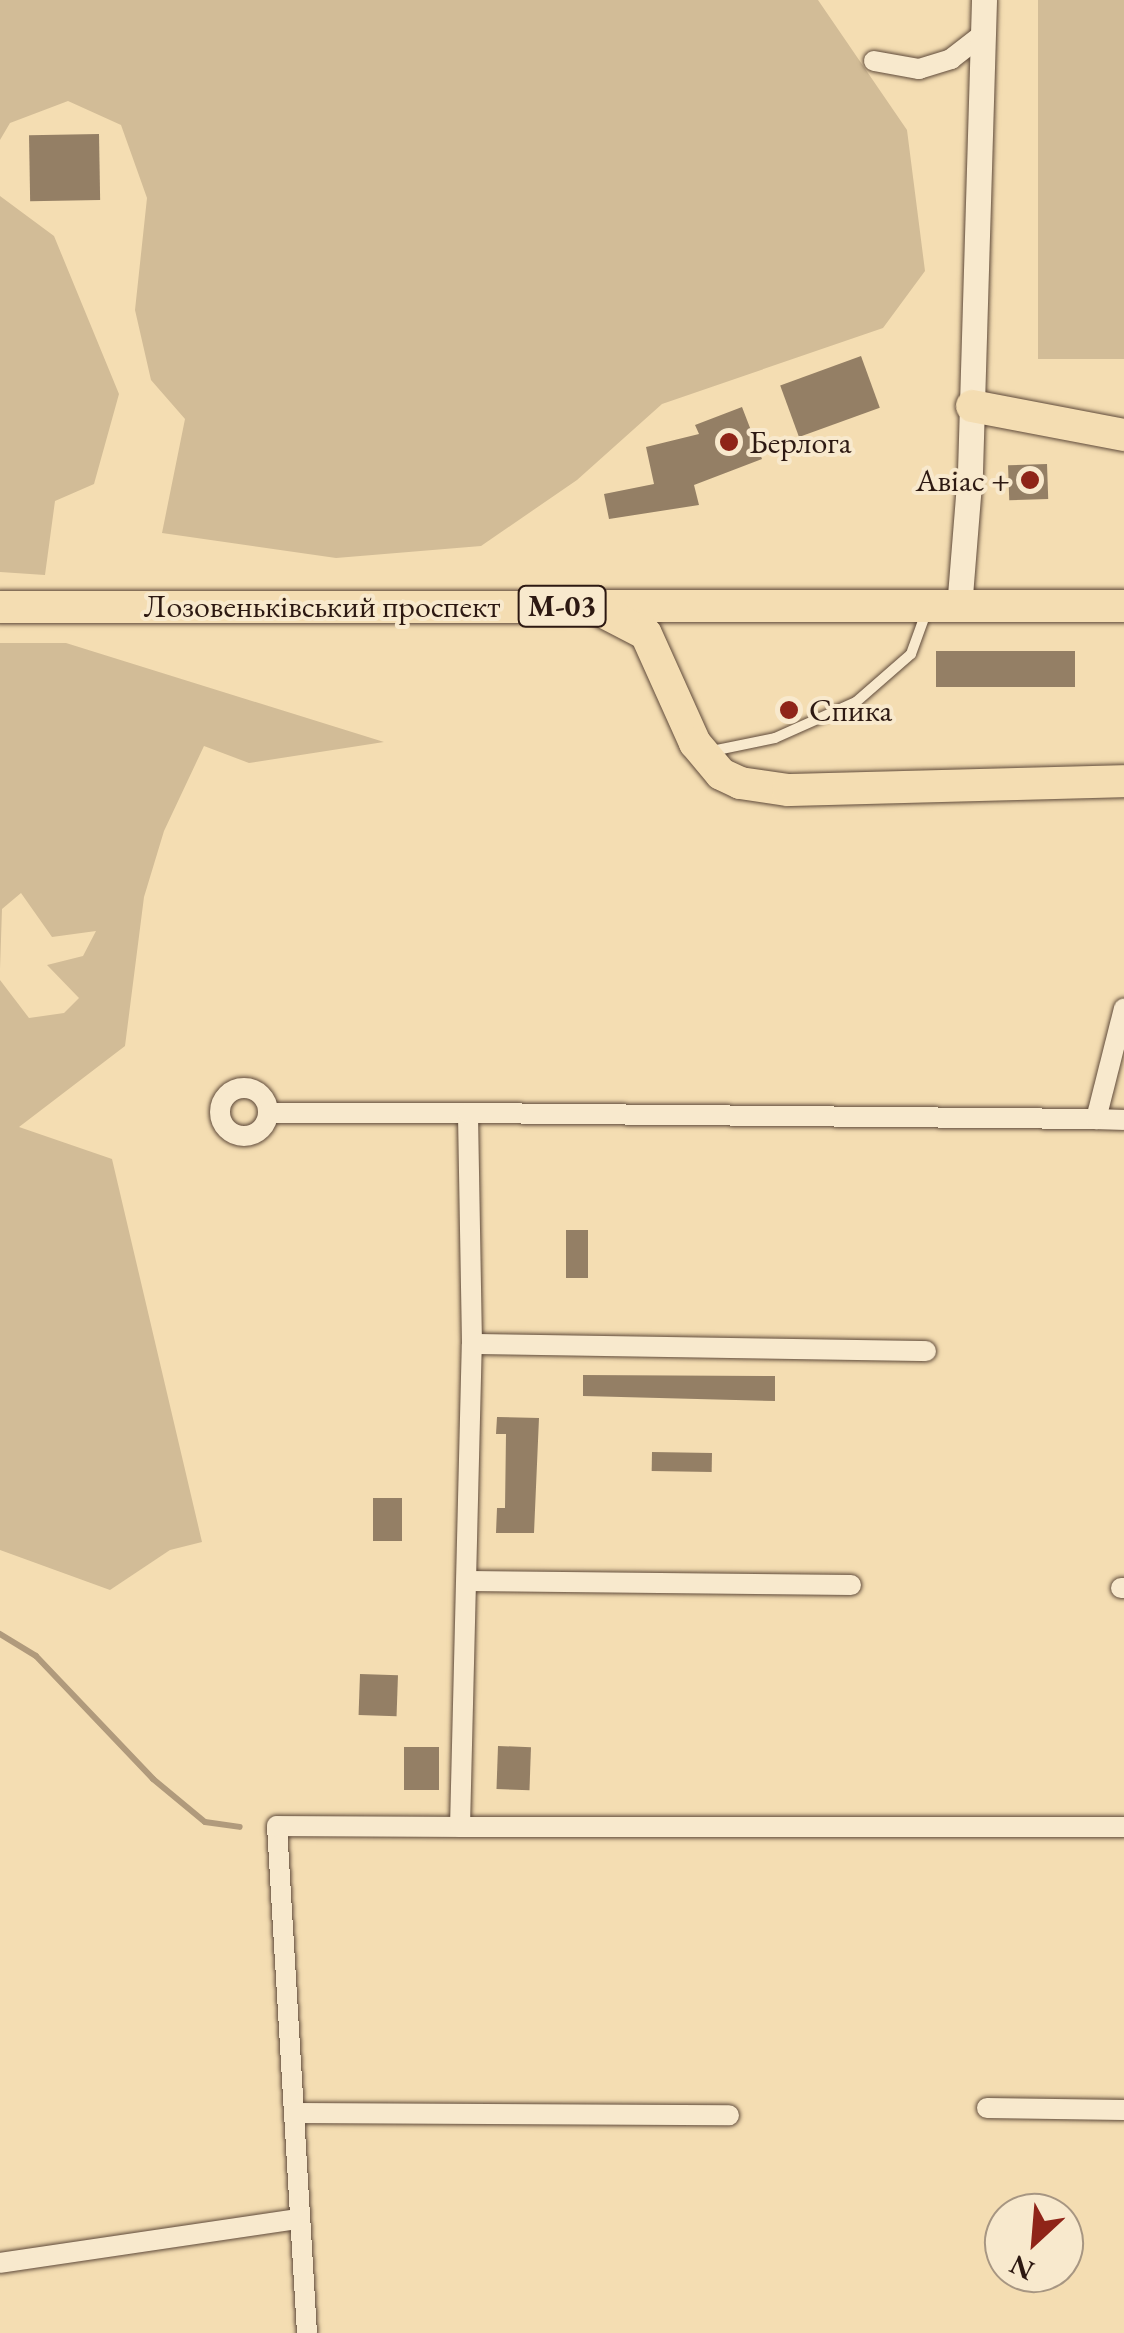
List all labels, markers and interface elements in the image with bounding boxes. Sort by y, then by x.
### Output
place label: Берлога [749,423,851,461]
marker: Берлога [718,431,740,453]
place label: Авiас + [915,461,1010,499]
marker: Авiас + [1019,469,1041,491]
road number: М-03 [517,581,607,631]
street label: Лозовеньківський проспект [144,587,500,625]
place label: Спика [809,691,892,729]
marker: Спика [778,699,800,721]
north arrow [984,2193,1084,2293]
text: N [1004,2247,1040,2289]

